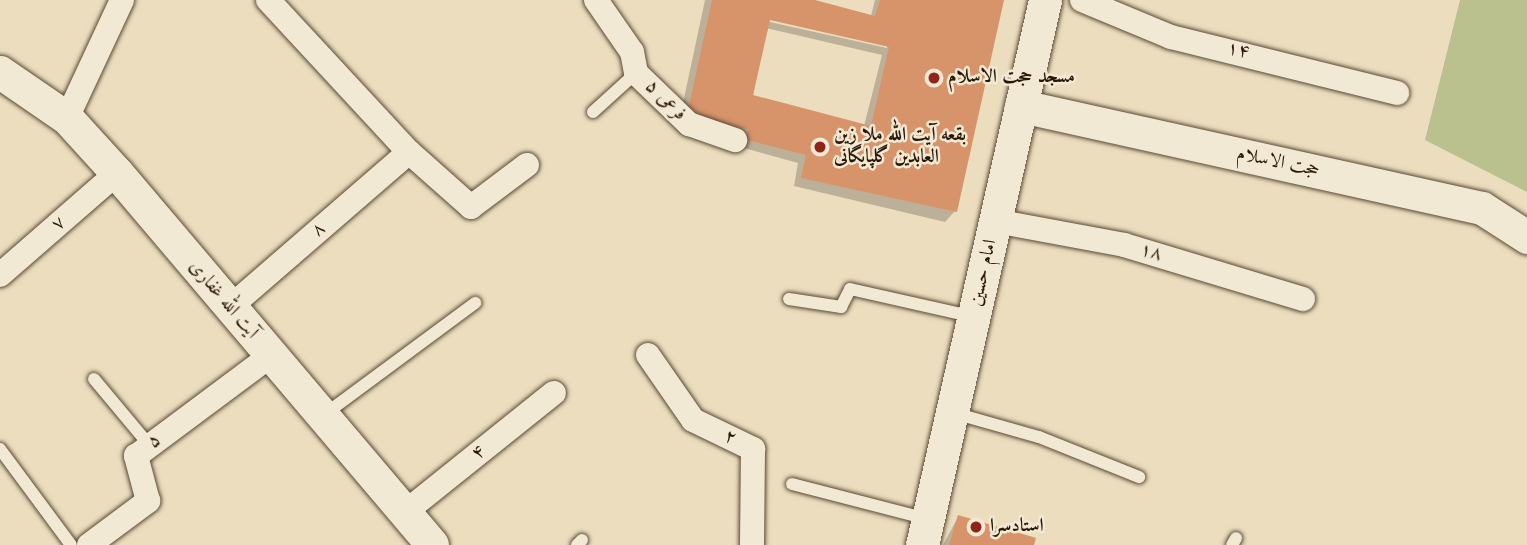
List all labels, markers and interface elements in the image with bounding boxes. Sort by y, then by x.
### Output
street label: ۱۴ [1225,38,1251,64]
place label: مسجد حجت الاسلام [948,67,1075,89]
marker: مسجد حجت الاسلام [926,70,942,86]
street label: فرعی ۵ [639,76,691,126]
place label: بقعه آیت الله ملا زین العابدین گلپایگانی [834,125,966,169]
marker: بقعه آیت الله ملا زین العابدین گلپایگانی [812,139,828,155]
street label: حجت الاسلام [1234,143,1322,183]
street label: ۷ [47,212,71,236]
street label: ۸ [307,218,331,242]
street label: امام حسین [965,238,1003,308]
street label: ۱۸ [1137,239,1165,267]
street label: آیت الله غفاری [183,256,263,344]
street label: ۲ [720,425,740,451]
street label: ۵ [144,430,166,454]
street label: ۴ [468,441,490,465]
place label: استادسرا [990,516,1044,538]
marker: استادسرا [968,519,984,535]

